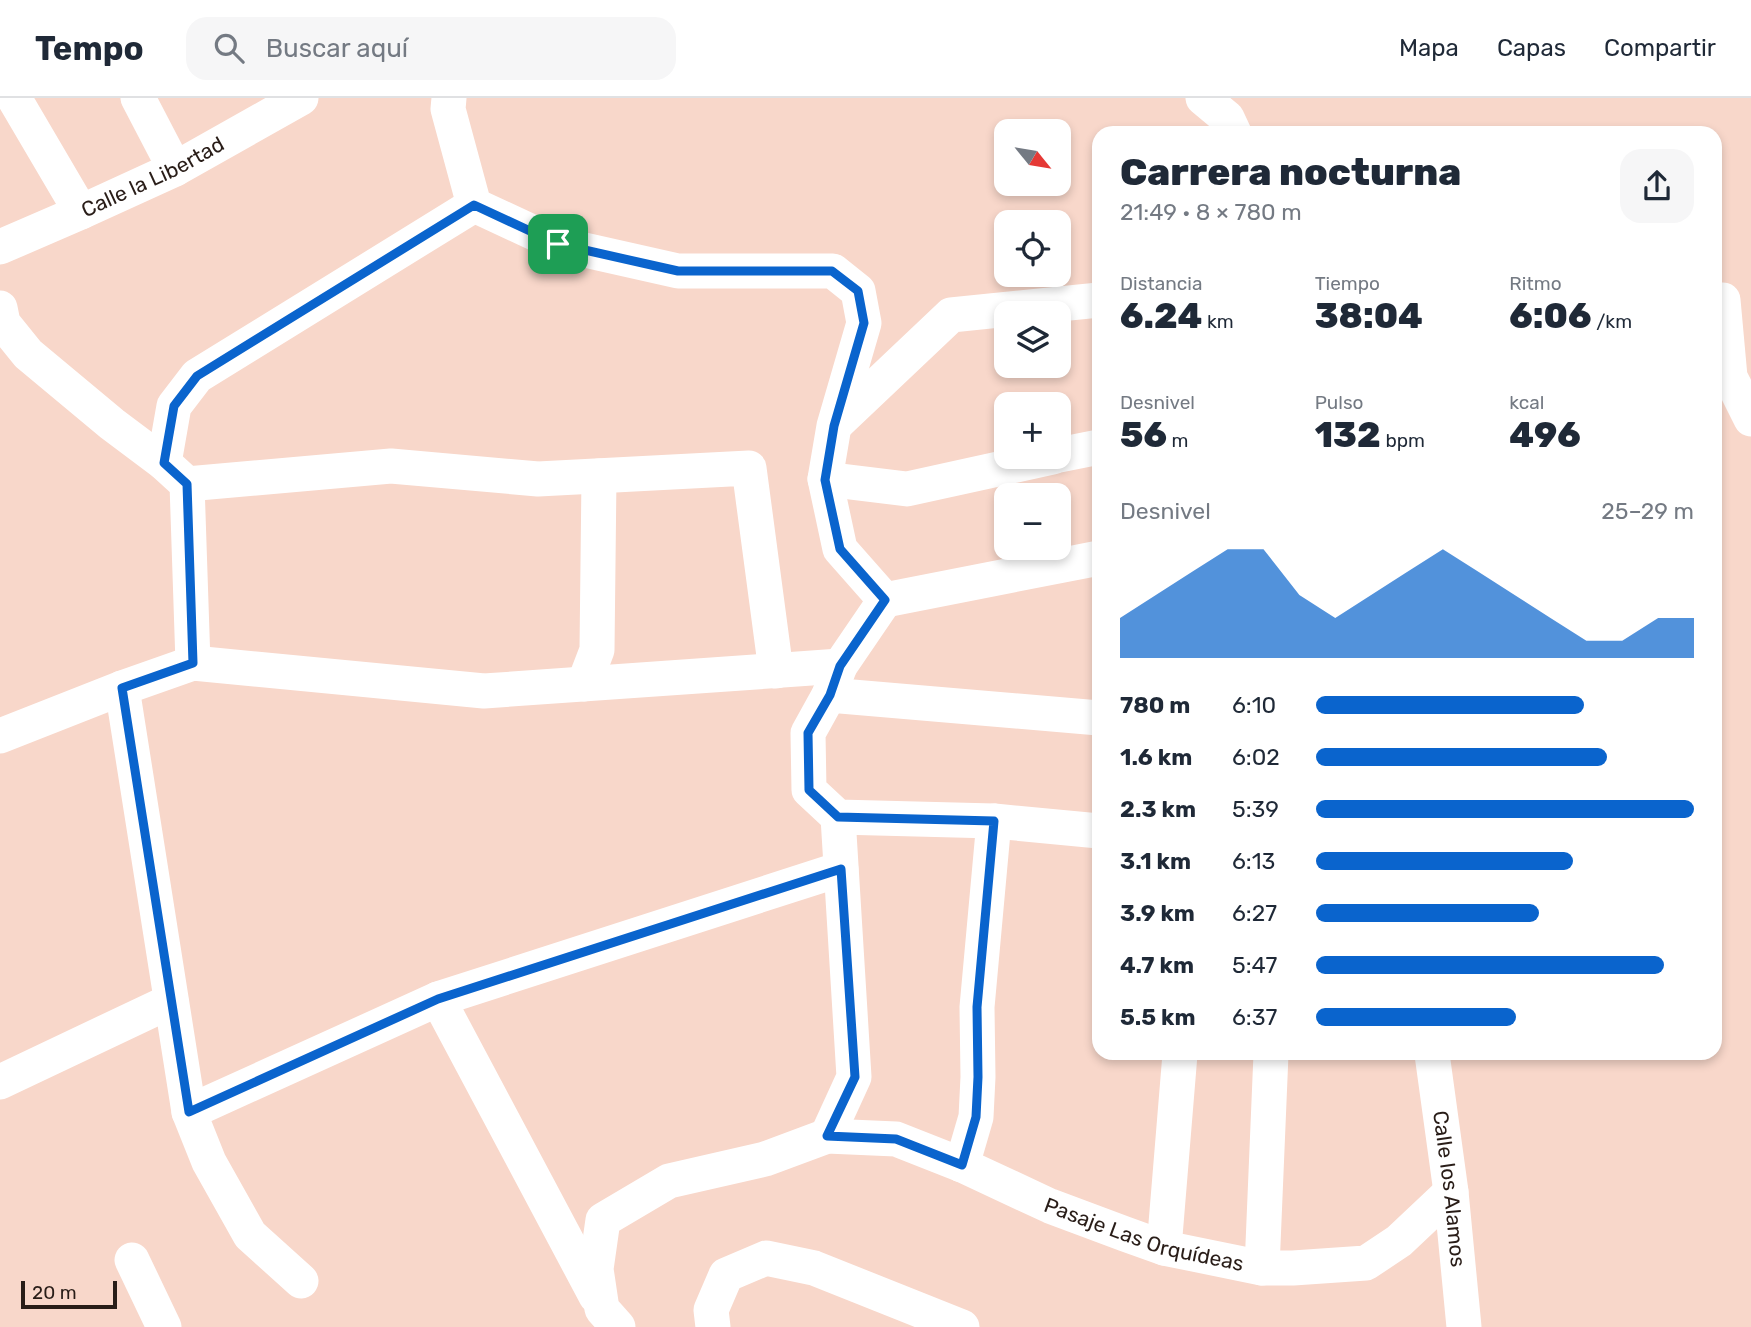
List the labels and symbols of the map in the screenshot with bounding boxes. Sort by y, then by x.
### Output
north arrow [994,119,1071,196]
street label: Calle la Libertad [77,131,228,222]
pin [528,214,588,274]
street label: Calle los Alamos [1428,1109,1471,1268]
street label: Pasaje Las Orquídeas [1041,1192,1246,1276]
scale bar [21,1278,117,1310]

